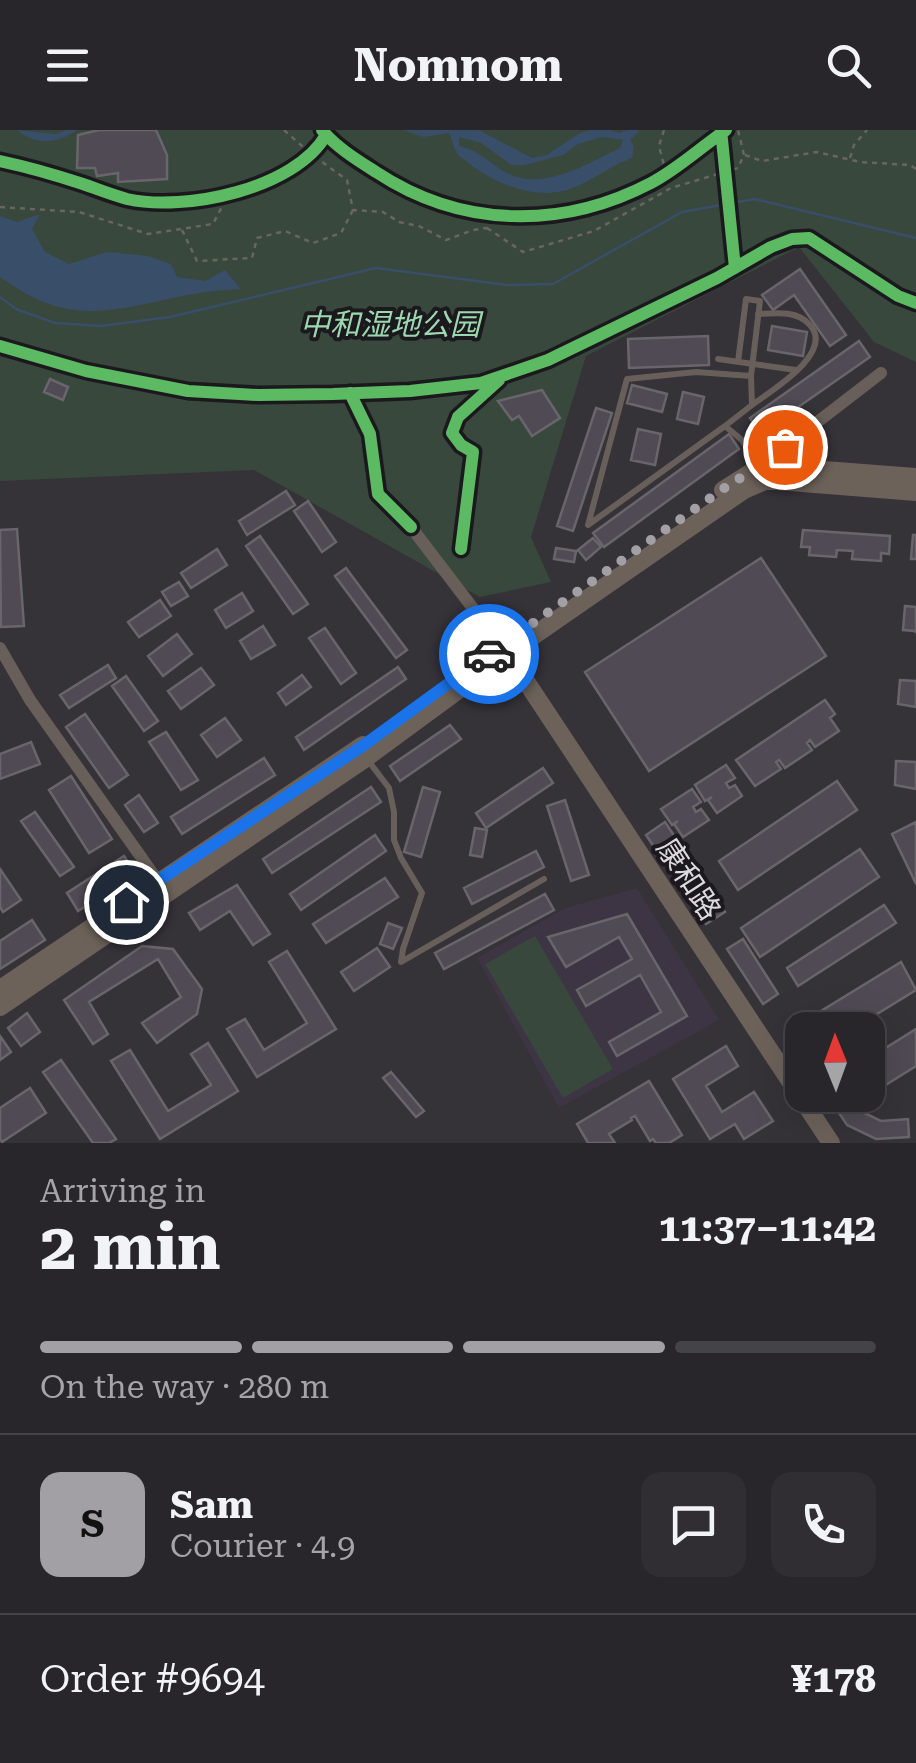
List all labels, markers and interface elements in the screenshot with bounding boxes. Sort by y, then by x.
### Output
icon: menu [40,38,95,93]
icon: search [821,38,876,93]
text: Nomnom [353,39,563,92]
park label: 中和湿地公园 [300,307,484,342]
pin [743,405,828,490]
icon: bag [758,420,813,475]
courier [439,604,539,704]
icon: car [462,627,517,682]
street label: 康和路 [650,832,728,926]
pin [84,860,169,945]
icon: home [99,875,154,930]
north arrow [785,1012,885,1112]
map controls [785,1012,885,1112]
text: Arriving in [40,1172,205,1210]
text: 11:37–11:42 [659,1206,876,1250]
text: 2 min [40,1209,221,1285]
text: On the way · 280 m [40,1368,329,1406]
button: chat [641,1472,746,1577]
button: phone [771,1472,876,1577]
text: Sam [170,1483,253,1527]
text: S [81,1502,104,1546]
text: Courier · 4.9 [170,1527,355,1565]
text: Order #9694 [40,1657,265,1701]
text: ¥178 [791,1657,876,1701]

